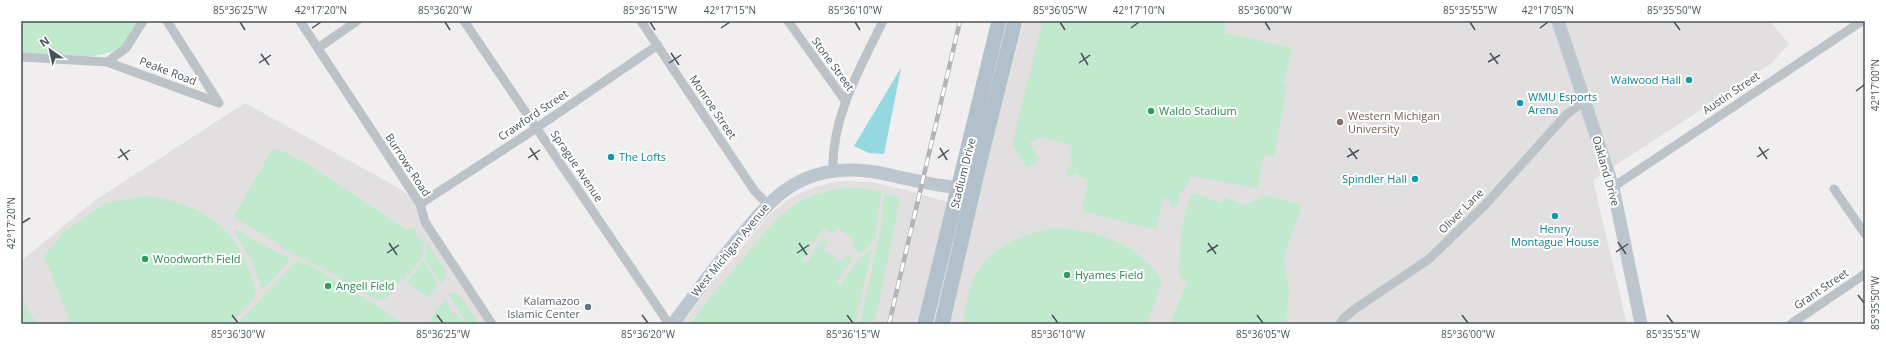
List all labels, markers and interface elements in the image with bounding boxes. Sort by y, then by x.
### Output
text: 85°36'25"W [213,3,268,17]
text: 42°17'20"N [295,3,347,17]
text: 85°36'20"W [418,3,473,17]
text: 85°36'15"W [623,3,678,17]
text: 42°17'15"N [704,3,756,17]
text: 85°36'10"W [828,3,883,17]
text: 85°36'05"W [1033,3,1088,17]
text: 42°17'10"N [1113,3,1165,17]
text: 85°36'00"W [1238,3,1293,17]
text: 85°35'55"W [1443,3,1498,17]
text: 42°17'05"N [1522,3,1574,17]
text: 85°35'50"W [1647,3,1702,17]
north arrow [30,30,70,70]
text: N [36,33,52,50]
street label: Stone Street [809,34,858,94]
street label: Peake Road [137,53,199,88]
text: 42°17'00"N [1868,59,1882,111]
street label: Austin Street [1699,68,1762,117]
street label: Monroe Street [686,72,740,142]
place label: Walwood Hall [1611,72,1681,87]
marker: Walwood Hall [1684,75,1694,85]
street label: Crawford Street [495,86,571,144]
place label: WMU Esports Arena [1528,89,1597,117]
marker: WMU Esports Arena [1515,98,1525,108]
place label: Waldo Stadium [1159,103,1237,118]
marker: Waldo Stadium [1146,106,1156,116]
place label: Western Michigan University [1348,108,1440,136]
marker: Western Michigan University [1335,117,1345,127]
street label: Sprague Avenue [548,127,607,204]
street label: Burrows Road [382,130,434,199]
street label: Oakland Drive [1589,134,1624,208]
street label: Stadium Drive [946,136,979,210]
place label: The Lofts [619,149,666,164]
marker: The Lofts [606,152,616,162]
place label: Spindler Hall [1342,171,1407,186]
marker: Spindler Hall [1410,174,1420,184]
street label: Oliver Lane [1435,185,1486,236]
text: 42°17'20"N [4,197,18,249]
street label: West Michigan Avenue [687,200,772,299]
marker: Henry Montague House [1550,211,1560,221]
place label: Henry Montague House [1511,221,1599,249]
place label: Woodworth Field [153,251,240,266]
marker: Woodworth Field [140,254,150,264]
street label: Grant Street [1790,265,1851,312]
place label: Hyames Field [1075,267,1143,282]
marker: Hyames Field [1062,270,1072,280]
text: 85°35'50"W [1868,275,1882,330]
place label: Angell Field [336,278,394,293]
marker: Angell Field [323,281,333,291]
place label: Kalamazoo Islamic Center [507,293,580,321]
marker: Kalamazoo Islamic Center [583,302,593,312]
text: 85°36'30"W [211,327,266,341]
text: 85°36'25"W [416,327,471,341]
text: 85°36'20"W [621,327,676,341]
text: 85°36'15"W [826,327,881,341]
text: 85°36'10"W [1031,327,1086,341]
text: 85°36'05"W [1236,327,1291,341]
text: 85°36'00"W [1441,327,1496,341]
text: 85°35'55"W [1646,327,1701,341]

